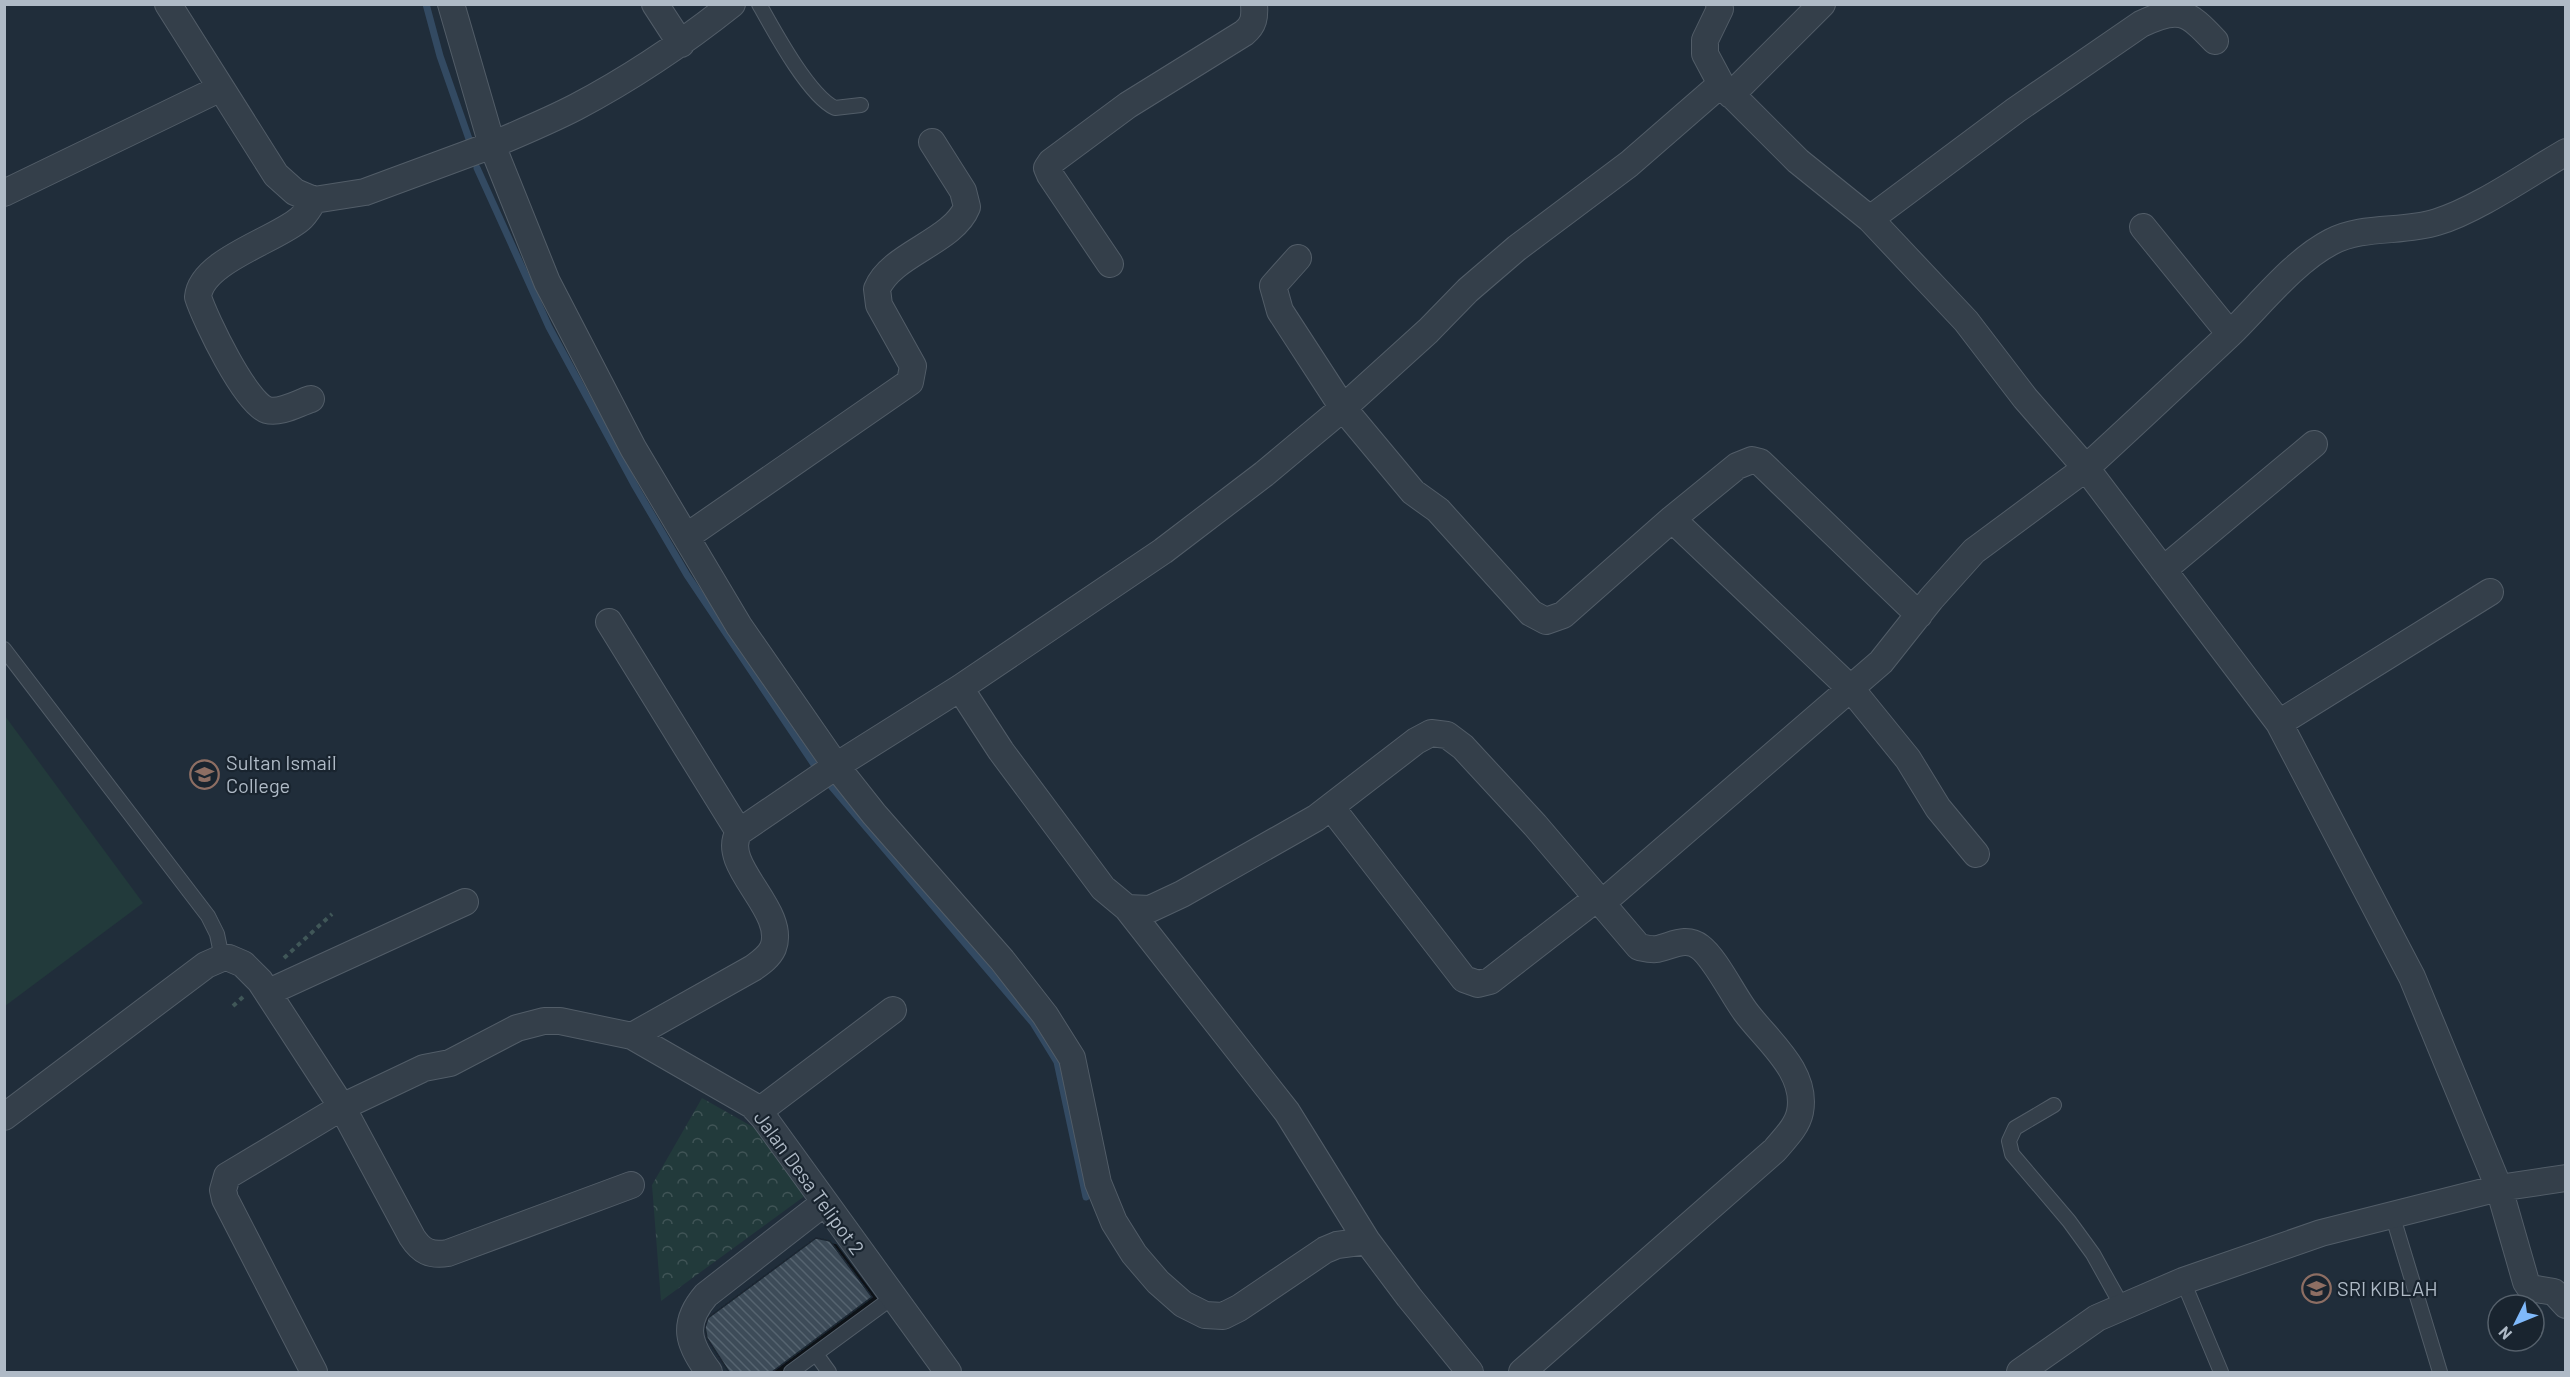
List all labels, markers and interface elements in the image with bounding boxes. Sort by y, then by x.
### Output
place label: Sultan Ismail College [226,750,337,797]
school or university icon: Sultan Ismail College [189,759,221,791]
street label: Jalan Desa Telipot 2 [750,1106,870,1259]
school or university icon: SRI KIBLAH [2300,1273,2332,1305]
place label: SRI KIBLAH [2337,1276,2437,1300]
north arrow [2486,1293,2546,1353]
text: N [2494,1323,2515,1344]

